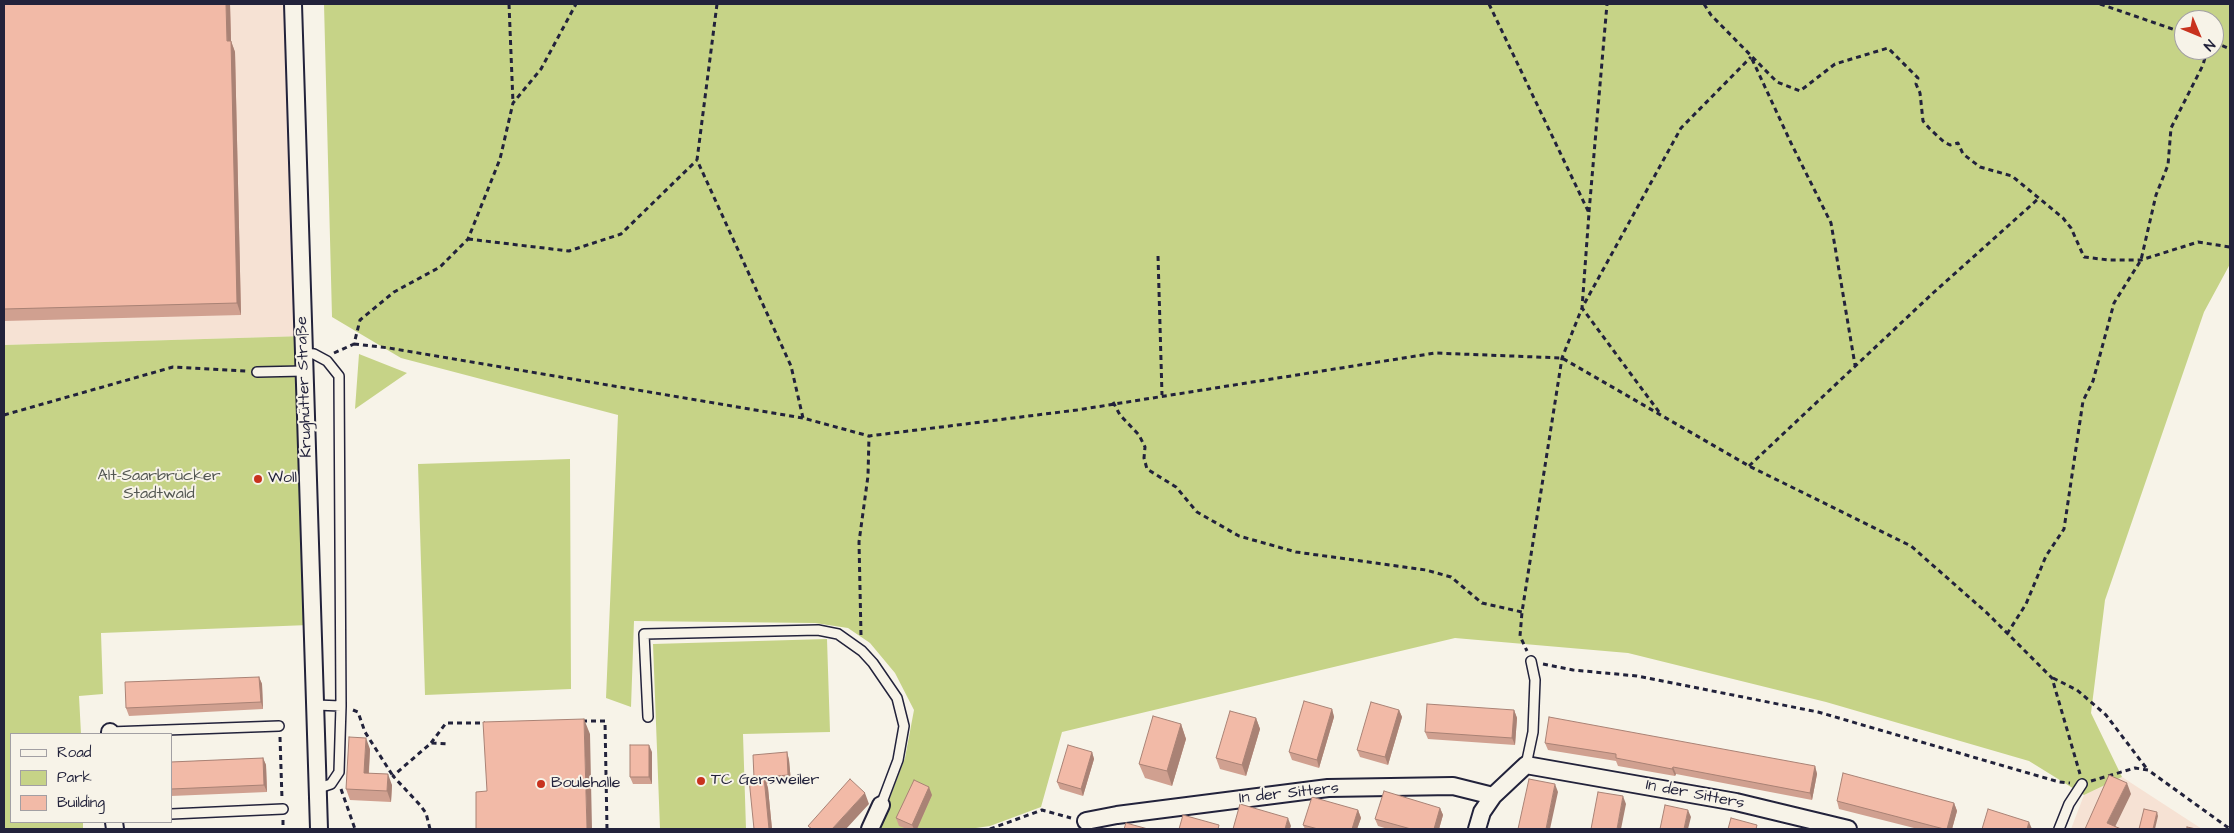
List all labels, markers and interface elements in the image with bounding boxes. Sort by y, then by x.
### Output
north arrow [2174,10,2224,60]
text: N [2199,35,2219,55]
street label: Krughütter Straße [293,316,317,458]
park label: Alt-Saarbrücker Stadtwald [98,467,220,505]
place label: Woll [268,469,297,489]
marker: Woll [252,473,264,485]
legend [10,733,172,823]
text: Road [57,742,91,763]
text: Park [57,767,92,788]
place label: TC Gersweiler [711,771,819,791]
place label: Boulehalle [551,774,620,794]
marker: TC Gersweiler [695,775,707,787]
street label: In der Sitters [1644,776,1746,814]
marker: Boulehalle [535,778,547,790]
street label: In der Sitters [1238,779,1340,809]
text: Building [57,792,105,813]

